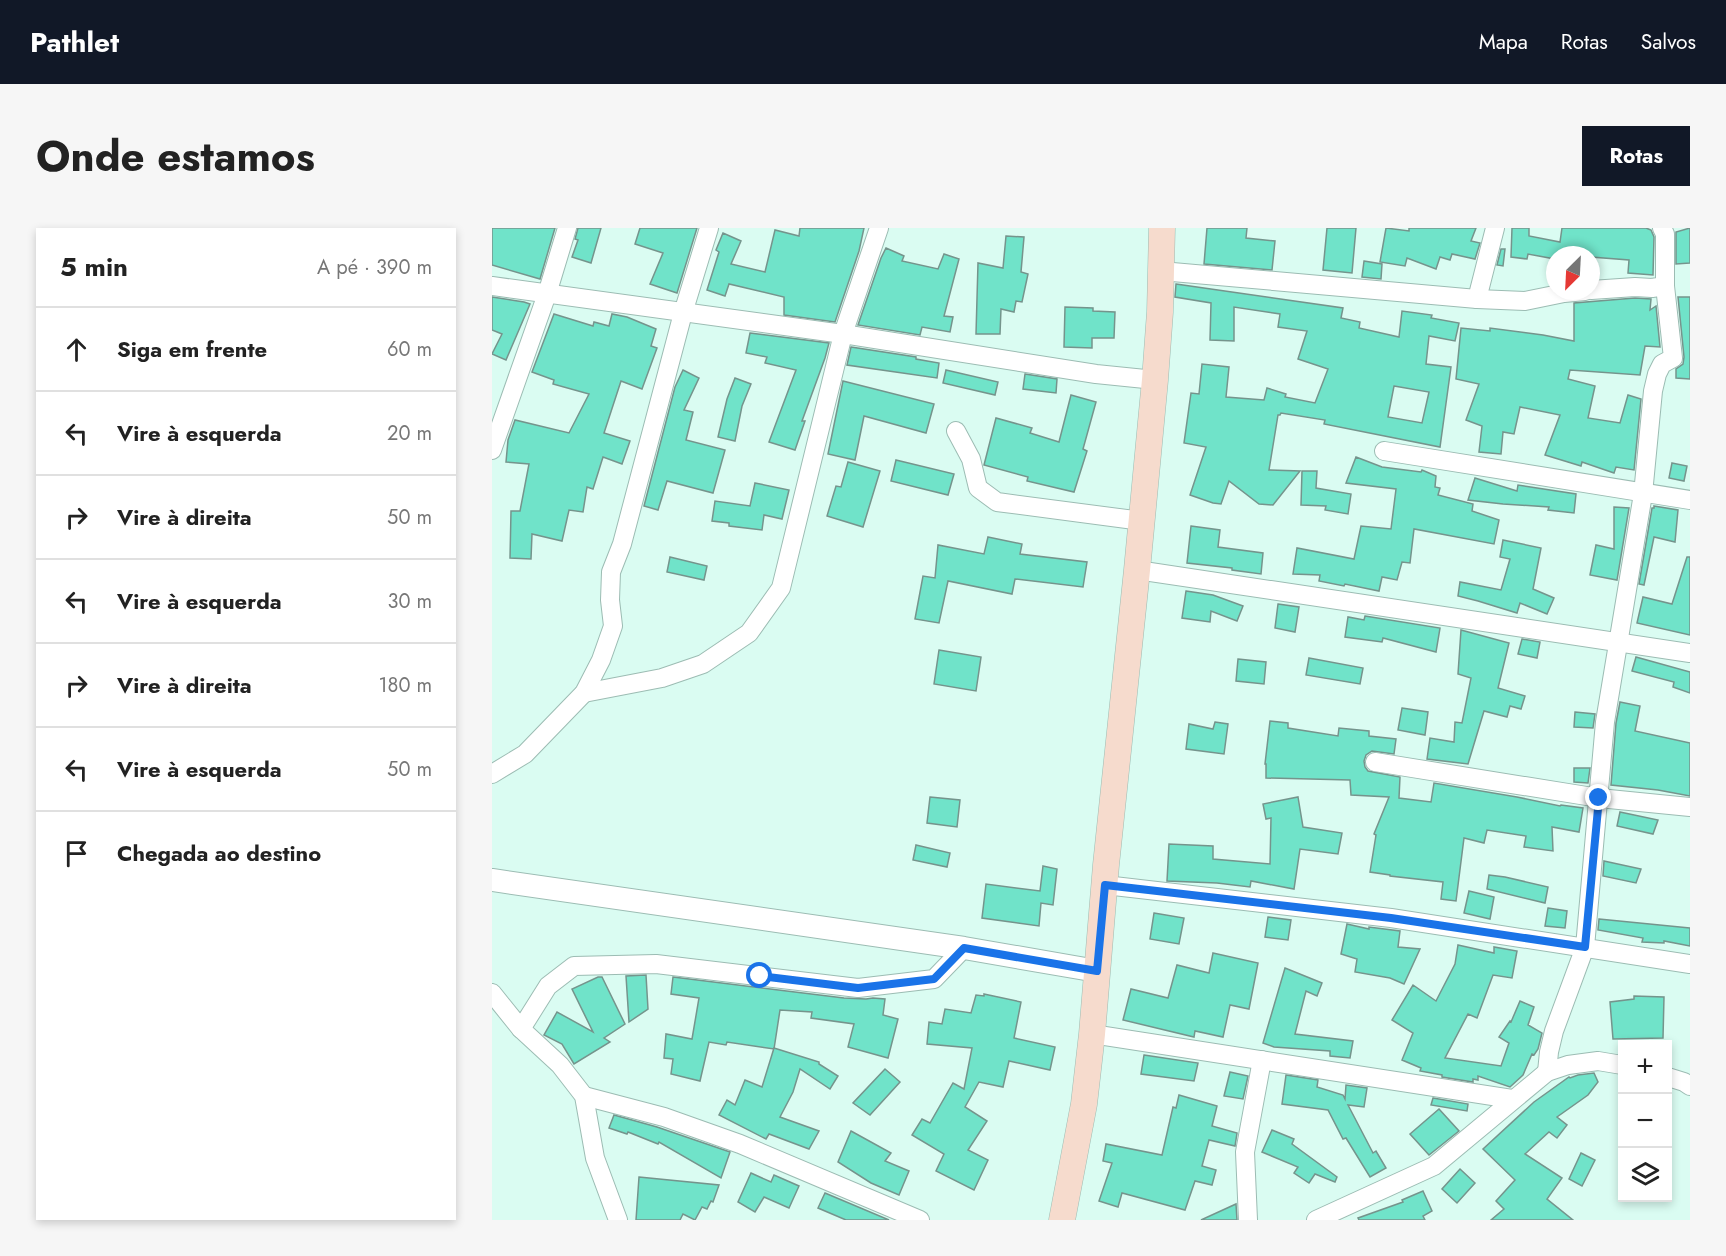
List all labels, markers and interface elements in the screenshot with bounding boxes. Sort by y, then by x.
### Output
text: Pathlet [30,22,119,63]
text: Mapa [1479,27,1528,57]
text: Rotas [1561,27,1608,57]
text: Salvos [1641,27,1696,57]
text: Onde estamos [36,126,315,187]
button: Rotas [1582,126,1690,186]
north arrow [1546,246,1600,300]
text: 5 min [60,248,128,286]
text: A pé · 390 m [317,253,432,282]
icon: ahead [60,333,93,366]
text: Siga em frente [117,333,267,365]
text: 60 m [387,335,432,364]
icon: left [60,417,93,450]
text: Vire à esquerda [117,417,282,449]
text: 20 m [387,419,432,448]
icon: right [60,501,93,534]
text: Vire à direita [117,501,252,533]
text: 50 m [387,503,432,532]
icon: left [60,585,93,618]
text: Vire à esquerda [117,585,282,617]
text: 30 m [387,587,432,616]
icon: right [60,669,93,702]
text: Vire à direita [117,669,252,701]
text: 180 m [378,671,432,700]
icon: left [60,753,93,786]
text: Vire à esquerda [117,753,282,785]
text: 50 m [387,755,432,784]
route end [1585,784,1611,810]
icon: arrive [60,837,93,870]
text: Chegada ao destino [117,837,321,869]
route start [746,962,772,988]
map controls [1618,1040,1672,1202]
button: + [1618,1040,1672,1094]
button: − [1618,1094,1672,1148]
button: layers [1618,1148,1672,1202]

